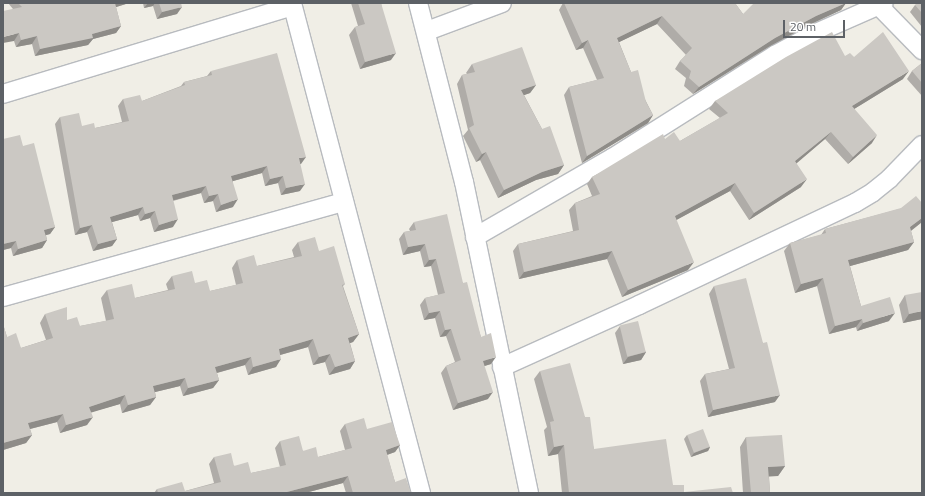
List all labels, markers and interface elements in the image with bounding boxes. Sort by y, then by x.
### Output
scale bar [785,12,847,38]
text: 20 m [790,17,816,36]

